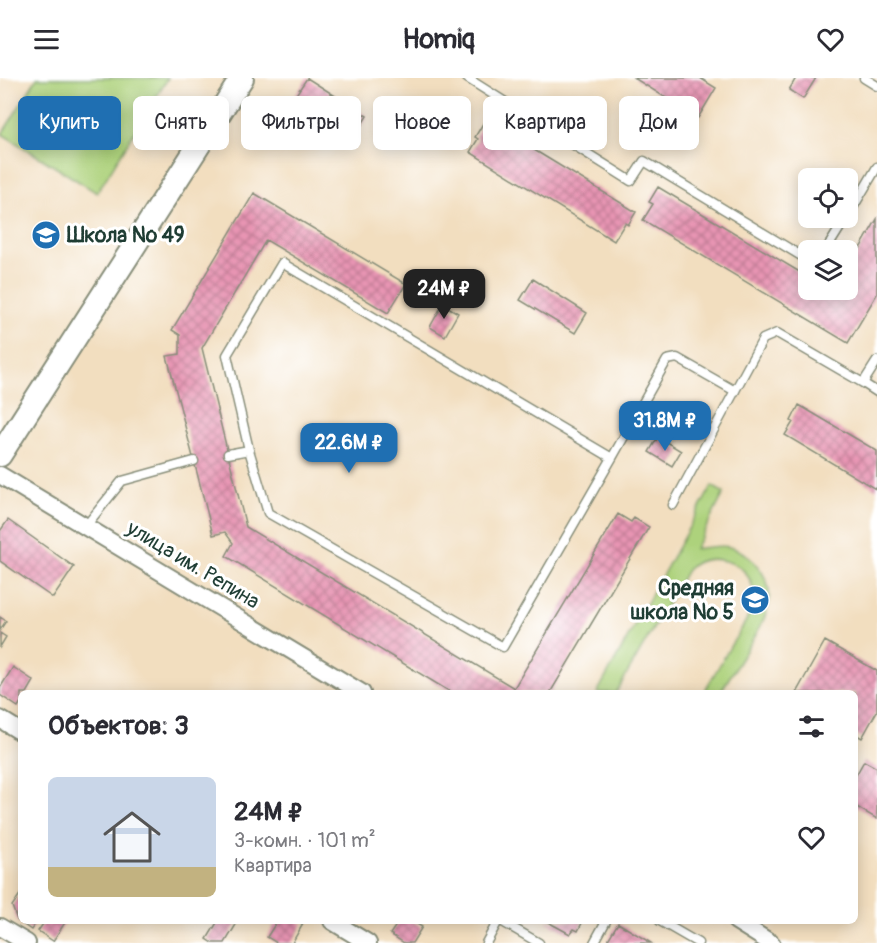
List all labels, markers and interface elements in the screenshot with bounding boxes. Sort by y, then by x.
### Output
icon: menu [30,23,63,56]
text: Homiq [402,23,475,56]
icon: heart [814,23,847,56]
chip: Купить [18,96,121,150]
chip: Снять [133,96,229,150]
chip: Фильтры [241,96,361,150]
chip: Новое [373,96,471,150]
chip: Квартира [483,96,607,150]
chip: Дом [619,96,699,150]
map controls [798,168,858,300]
button: locate [798,168,858,228]
school or university icon: Школа № 49 [30,219,62,251]
place label: Школа № 49 [66,222,185,249]
button: layers [798,240,858,300]
pin: 24M ₽ [402,269,486,320]
text: 24M ₽ [417,276,471,301]
pin: 31.8M ₽ [610,401,720,452]
text: 31.8M ₽ [633,408,697,433]
pin: 22.6M ₽ [294,423,404,474]
text: 22.6M ₽ [314,430,384,455]
street label: улица им. Репина [121,514,264,615]
place label: Средняя школа № 5 [630,575,734,626]
school or university icon: Средняя школа № 5 [739,584,771,616]
text: Объектов: 3 [48,710,189,742]
icon: filters [795,710,828,743]
text: 24M ₽ [234,796,304,828]
icon: home [96,801,168,873]
icon: heart [795,821,828,854]
text: 3-комн. · 101 m² [234,828,376,853]
text: Квартира [234,853,312,878]

